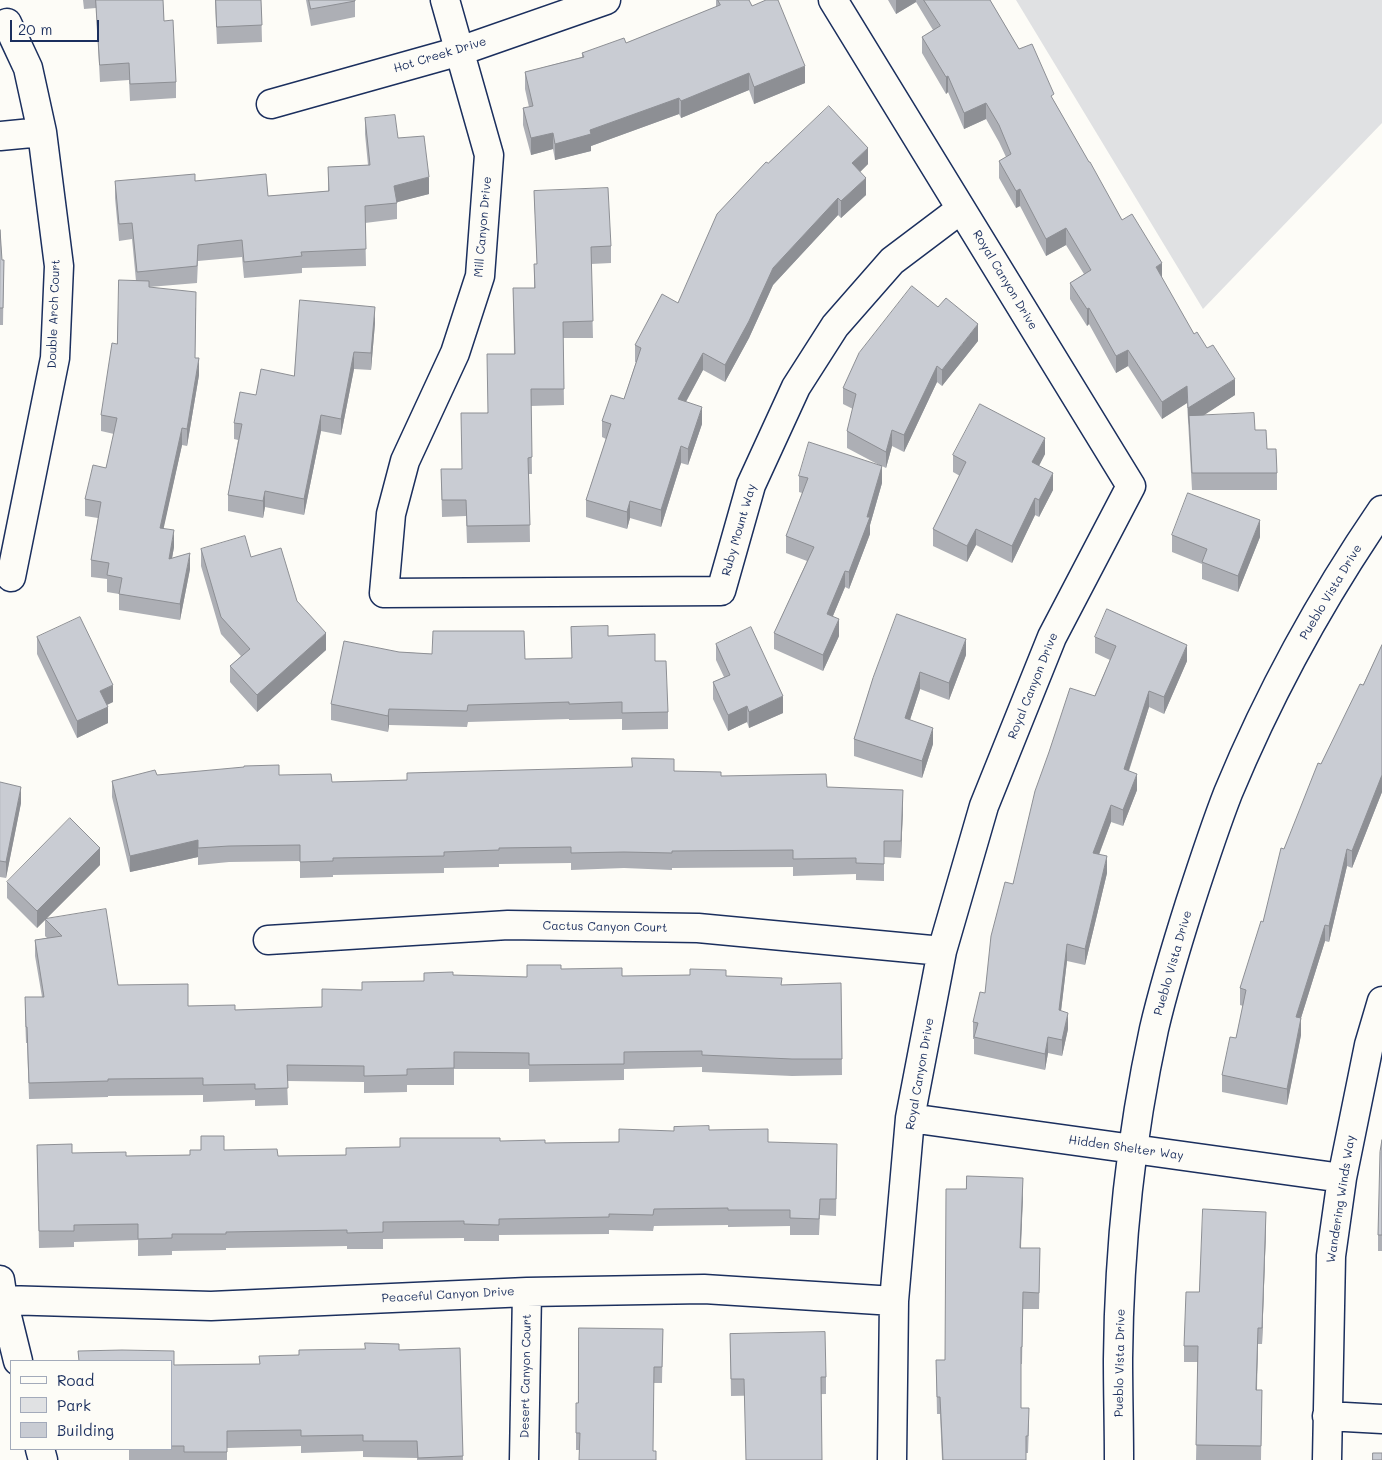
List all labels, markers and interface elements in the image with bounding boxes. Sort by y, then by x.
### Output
scale bar [12,10,101,42]
text: 20 m [18,19,52,39]
street label: Hot Creek Drive [392,34,488,76]
street label: Mill Canyon Drive [471,176,495,278]
street label: Royal Canyon Drive [970,228,1040,332]
street label: Double Arch Court [45,259,63,369]
street label: Ruby Mount Way [719,482,759,578]
street label: Pueblo Vista Drive [1297,542,1365,642]
street label: Royal Canyon Drive [1005,631,1061,741]
street label: Pueblo Vista Drive [1151,909,1195,1017]
street label: Cactus Canyon Court [543,919,667,935]
street label: Royal Canyon Drive [903,1017,937,1131]
street label: Hidden Shelter Way [1067,1133,1185,1163]
street label: Wandering Winds Way [1324,1134,1358,1264]
street label: Peaceful Canyon Drive [381,1284,515,1306]
street label: Pueblo Vista Drive [1112,1309,1128,1417]
street label: Desert Canyon Court [518,1314,534,1438]
legend [10,1360,172,1450]
text: Road [57,1370,94,1390]
text: Park [57,1395,91,1415]
text: Building [57,1420,114,1440]

